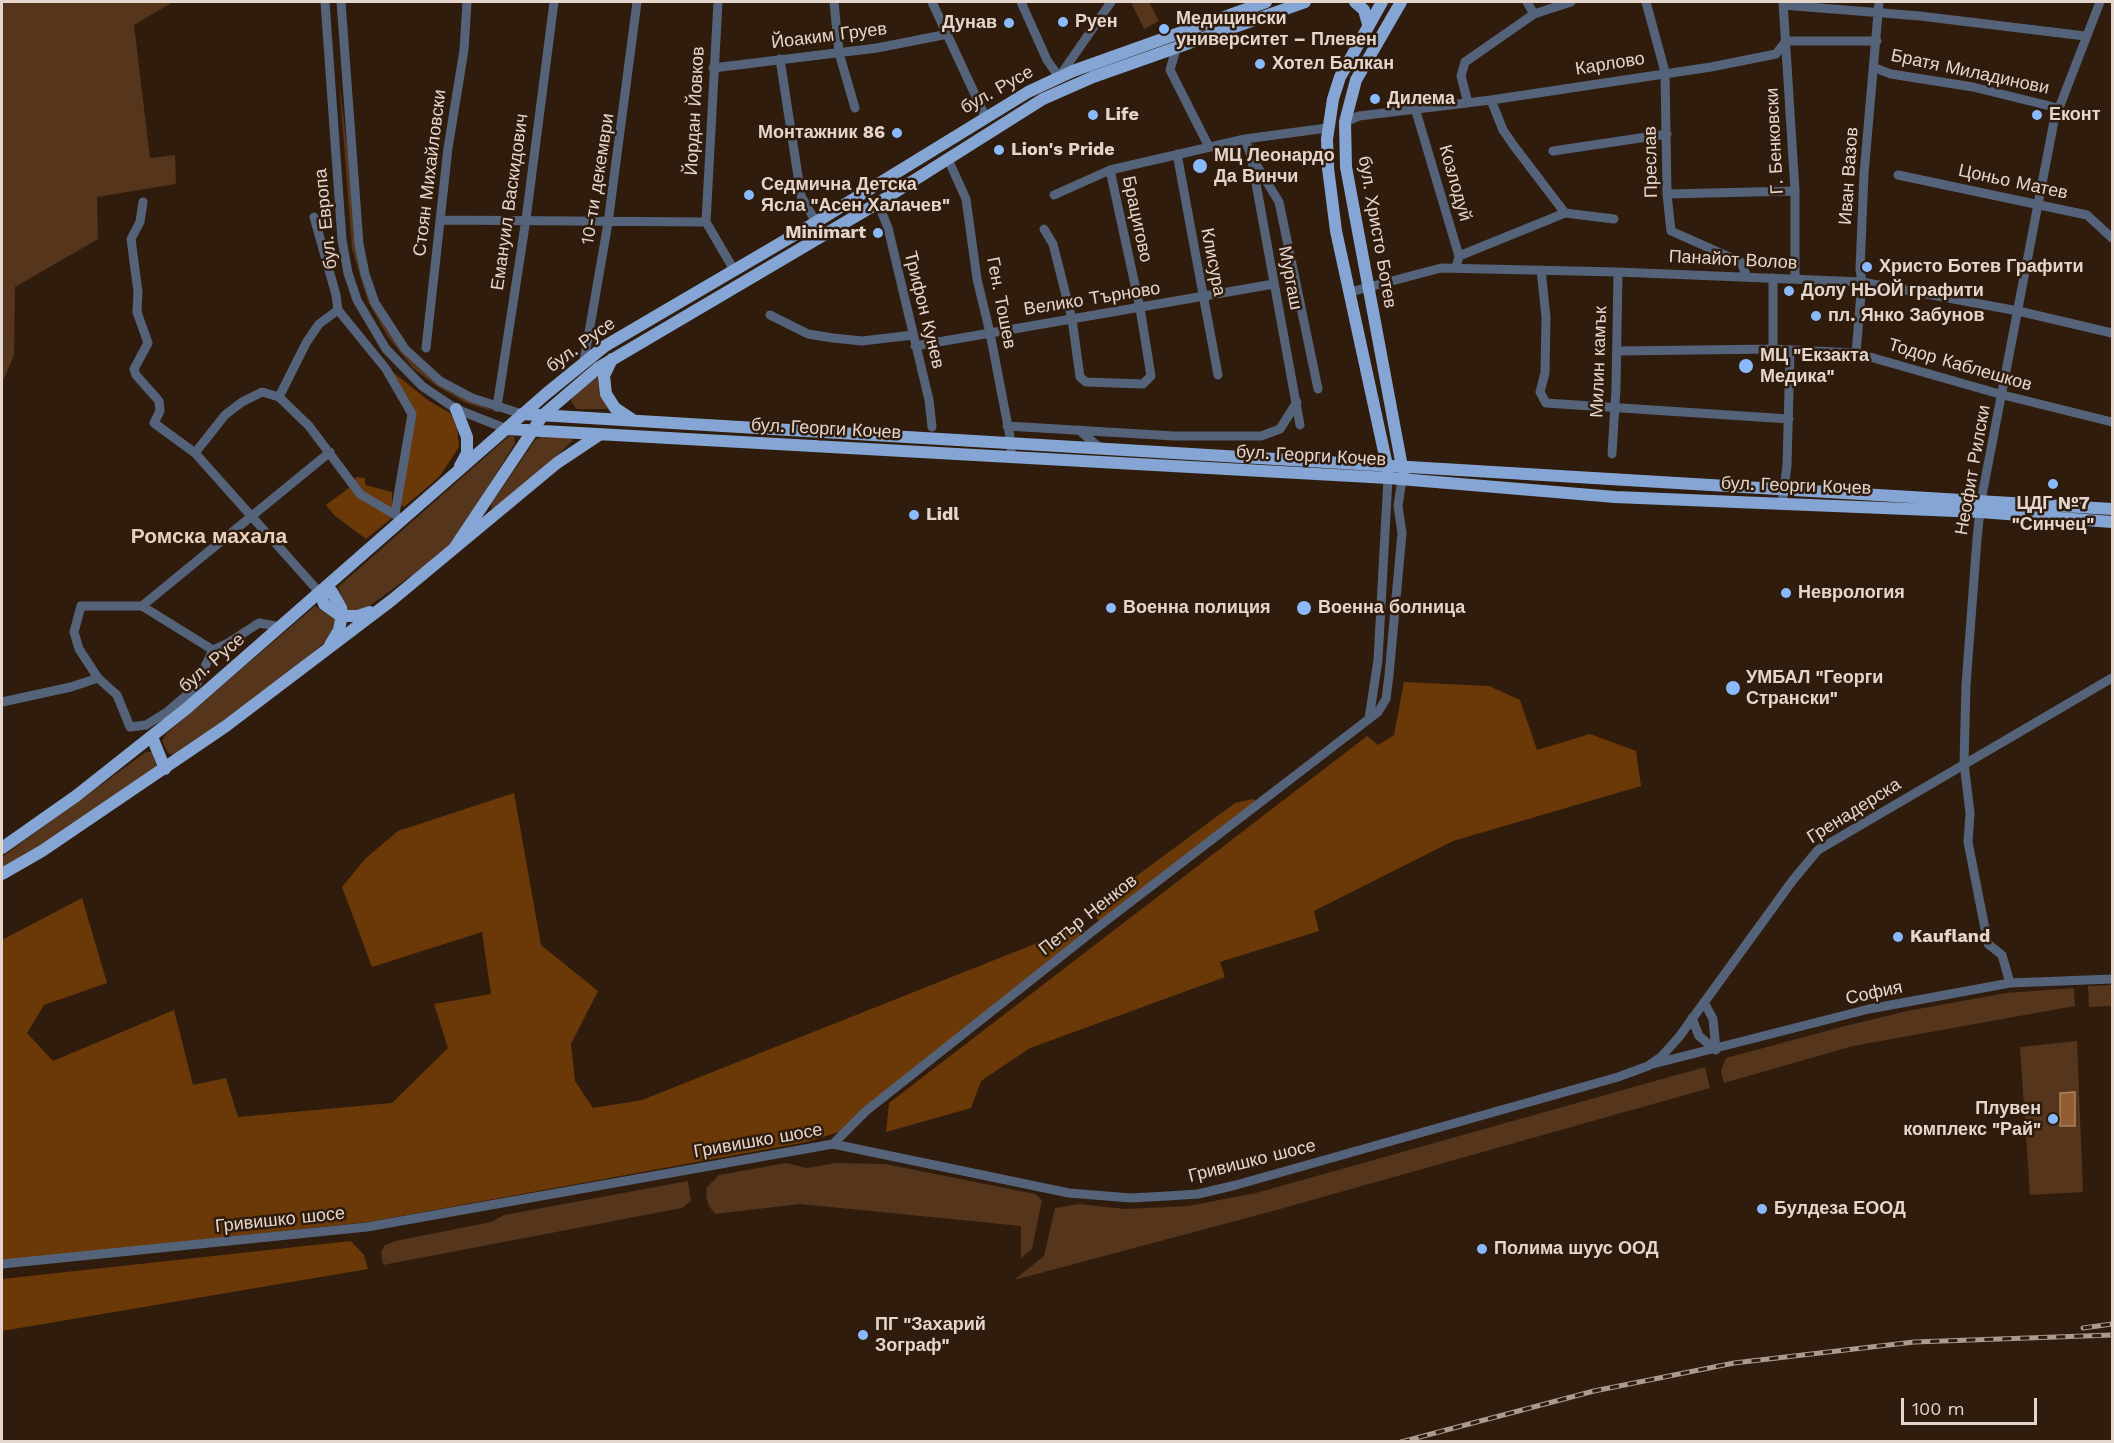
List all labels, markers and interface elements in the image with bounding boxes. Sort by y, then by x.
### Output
place label: Медицински университет – Плевен [1176,8,1377,50]
place label: Руен [1075,11,1118,33]
place label: Дунав [942,12,997,34]
marker: Руен [1056,15,1070,29]
marker: Дунав [1002,16,1016,30]
street label: Йоаким Груев [770,18,888,54]
marker: Медицински университет – Плевен [1157,22,1171,36]
street label: Братя Миладинови [1889,45,2051,99]
street label: Йордан Йовков [681,46,709,176]
street label: Карлово [1574,48,1646,80]
place label: Хотел Балкан [1272,53,1394,75]
marker: Хотел Балкан [1253,57,1267,71]
street label: бул. Русе [957,61,1037,119]
street label: Г. Бенковски [1761,87,1789,195]
street label: Стоян Михайловски [409,88,451,258]
place label: Дилема [1387,88,1455,110]
marker: Дилема [1368,92,1382,106]
place label: Life [1105,104,1139,126]
place label: Еконт [2049,104,2100,126]
marker: Life [1086,108,1100,122]
marker: Еконт [2030,108,2044,122]
street label: Емануил Васкидович [487,112,533,292]
street label: 10-ти декември [577,112,619,246]
place label: Монтажник 86 [758,122,885,144]
marker: Монтажник 86 [890,126,904,140]
street label: Преслав [1640,126,1662,198]
street label: Иван Вазов [1835,126,1863,226]
place label: Lion's Pride [1011,139,1115,161]
street label: Козлодуй [1434,142,1476,224]
marker: Lion's Pride [992,143,1006,157]
place label: МЦ Леонардо Да Винчи [1214,145,1335,188]
street label: бул. Христо Ботев [1353,154,1401,310]
marker: МЦ Леонардо Да Винчи [1191,157,1209,175]
street label: Цоньо Матев [1956,160,2070,204]
street label: бул. Европа [310,168,342,270]
place label: Седмична Детска Ясла "Асен Халачев" [761,174,950,216]
street label: Брацигово [1117,174,1157,264]
marker: Седмична Детска Ясла "Асен Халачев" [742,188,756,202]
place label: Minimart [785,222,866,244]
marker: Minimart [871,226,885,240]
street label: Клисура [1196,226,1230,298]
street label: Мургаш [1273,244,1307,312]
street label: Панайот Волов [1668,246,1798,274]
street label: Трифон Кунев [899,249,949,371]
street label: Ген. Тошев [982,255,1020,351]
place label: Христо Ботев Графити [1879,256,2084,278]
marker: Христо Ботев Графити [1860,260,1874,274]
street label: Велико Търново [1022,278,1162,320]
place label: Долу НЬОЙ графити [1801,280,1984,302]
marker: Долу НЬОЙ графити [1782,284,1796,298]
place label: пл. Янко Забунов [1828,305,1985,327]
street label: Милин камък [1586,306,1612,418]
marker: пл. Янко Забунов [1809,309,1823,323]
street label: бул. Русе [542,313,620,377]
street label: Тодор Каблешков [1886,334,2034,396]
place label: МЦ "Екзакта Медика" [1760,345,1869,388]
marker: МЦ "Екзакта Медика" [1737,357,1755,375]
street label: Неофит Рилски [1951,403,1995,537]
street label: бул. Георги Кочев [750,414,902,444]
street label: бул. Георги Кочев [1235,441,1387,471]
street label: бул. Георги Кочев [1721,473,1871,499]
marker: ЦДГ №7 "Синчец" [2046,477,2060,491]
place label: ЦДГ №7 "Синчец" [2012,493,2094,536]
place label: Lidl [926,504,959,526]
marker: Lidl [907,508,921,522]
district label: Ромска махала [131,524,287,550]
place label: Неврология [1798,582,1905,604]
marker: Неврология [1779,586,1793,600]
place label: Военна полиция [1123,597,1270,619]
place label: Военна болница [1318,597,1465,619]
marker: Военна болница [1295,599,1313,617]
marker: Военна полиция [1104,601,1118,615]
street label: бул. Русе [175,629,249,697]
place label: УМБАЛ "Георги Странски" [1746,667,1883,710]
marker: УМБАЛ "Георги Странски" [1724,679,1742,697]
street label: Гренадерска [1803,774,1905,848]
street label: Петър Ненков [1035,870,1141,960]
place label: Kaufland [1910,926,1990,948]
marker: Kaufland [1891,930,1905,944]
street label: София [1844,976,1904,1010]
place label: Плувен комплекс "Рай" [1903,1098,2041,1140]
marker: Плувен комплекс "Рай" [2046,1112,2060,1126]
street label: Гривишко шосе [692,1119,824,1163]
street label: Гривишко шосе [1186,1135,1318,1187]
place label: Булдеза ЕООД [1774,1198,1906,1220]
street label: Гривишко шосе [214,1202,346,1238]
marker: Булдеза ЕООД [1755,1202,1769,1216]
place label: Полима шуус ООД [1494,1238,1659,1260]
marker: Полима шуус ООД [1475,1242,1489,1256]
place label: ПГ "Захарий Зограф" [875,1314,986,1356]
marker: ПГ "Захарий Зограф" [856,1328,870,1342]
scale bar [1904,1386,2040,1424]
text: 100 m [1912,1398,1965,1419]

